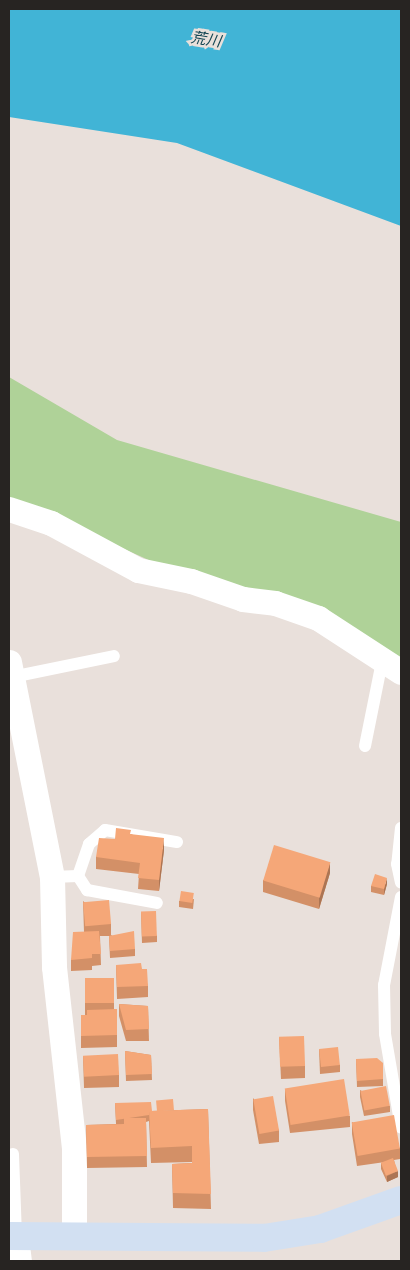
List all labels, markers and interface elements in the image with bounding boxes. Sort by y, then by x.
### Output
water label: 荒川 [190,28,222,50]

